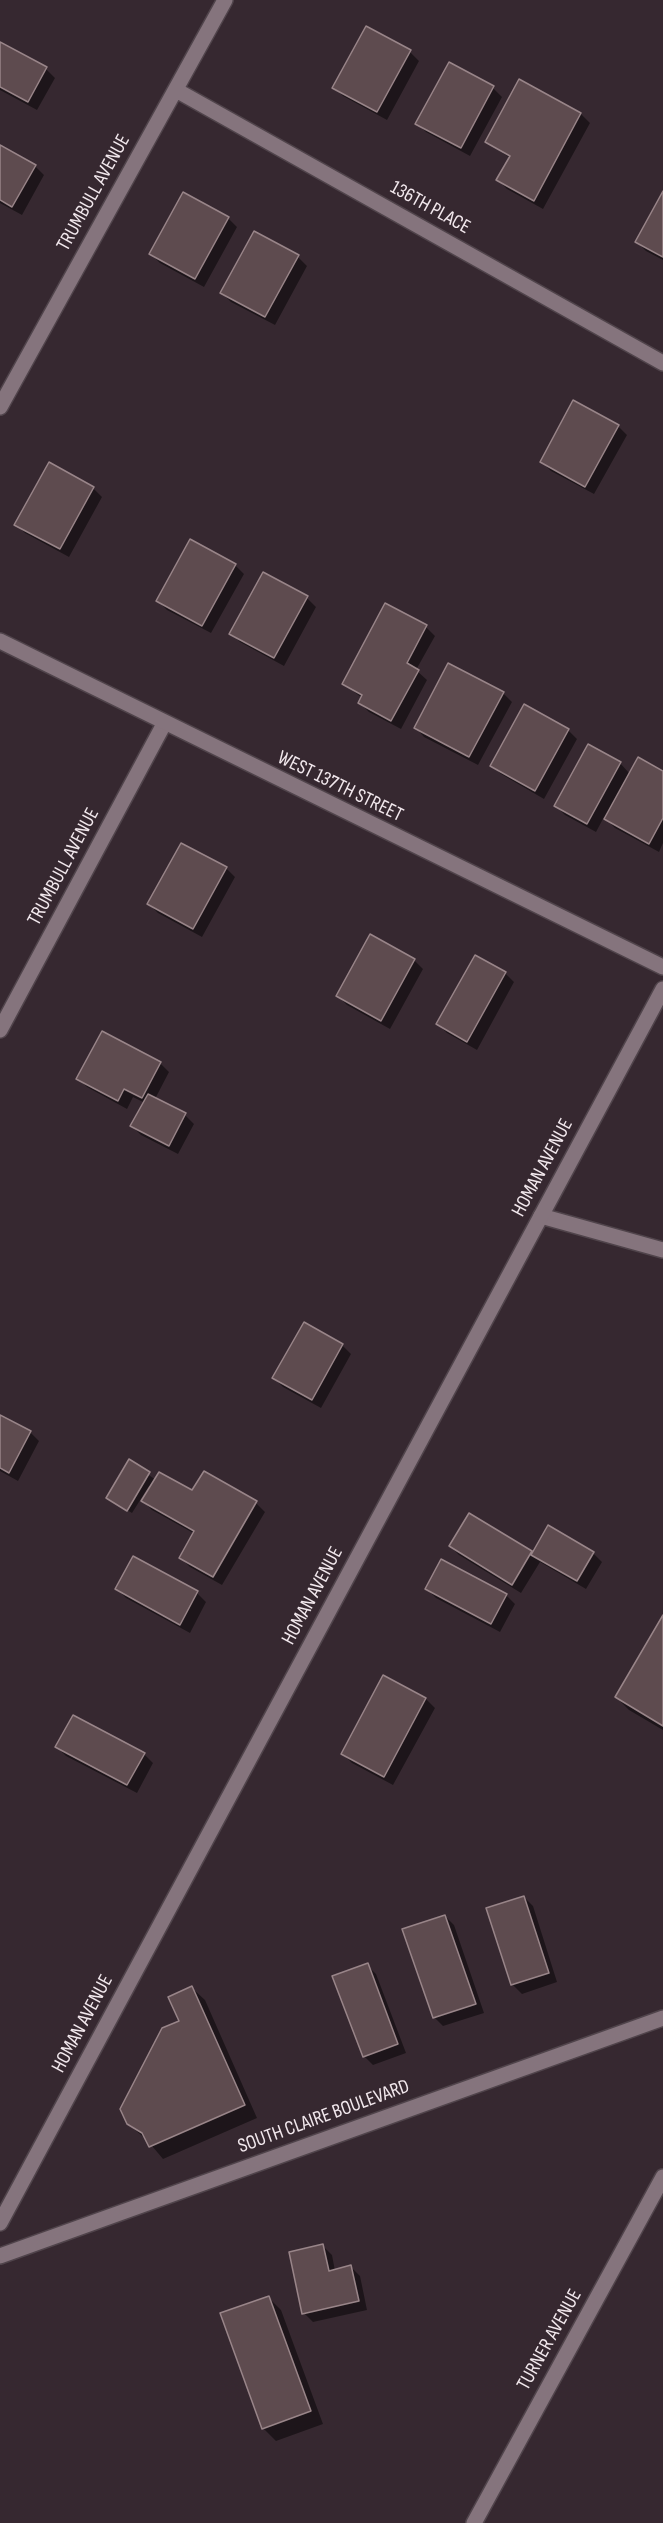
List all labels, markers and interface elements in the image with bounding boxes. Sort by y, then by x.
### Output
street label: TRUMBULL AVENUE [52,131,136,255]
street label: 136TH PLACE [386,176,474,240]
street label: WEST 137TH STREET [273,746,407,828]
street label: TRUMBULL AVENUE [23,804,105,930]
street label: HOMAN AVENUE [507,1115,579,1221]
street label: HOMAN AVENUE [277,1543,349,1649]
street label: HOMAN AVENUE [47,1971,119,2077]
street label: SOUTH CLAIRE BOULEVARD [235,2075,413,2159]
street label: TURNER AVENUE [512,2285,588,2395]

